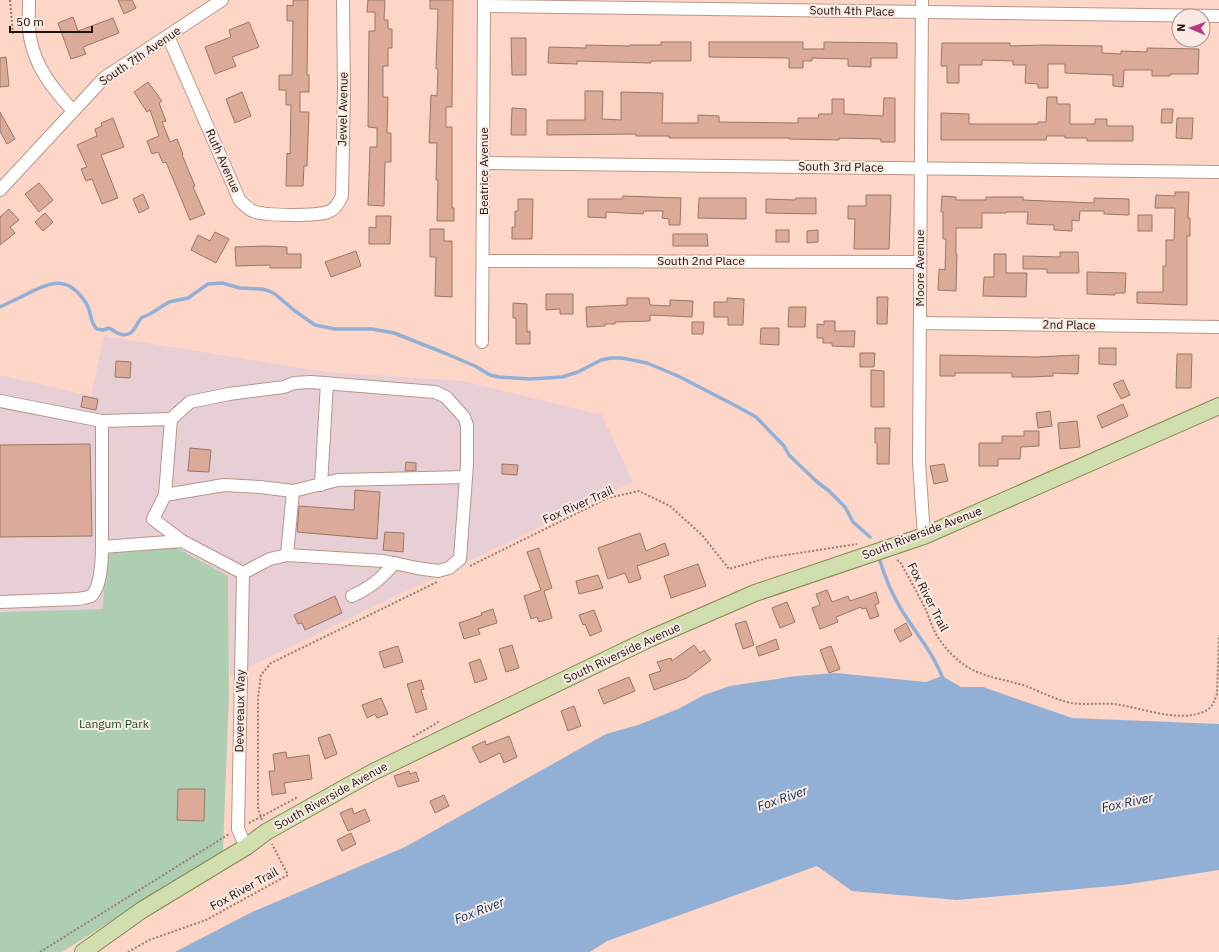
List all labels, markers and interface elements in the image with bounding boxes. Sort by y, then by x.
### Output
street label: South 4th Place [809,2,895,19]
scale bar [10,8,92,34]
north arrow [1171,8,1211,48]
text: 50 m [16,14,44,29]
street label: South 7th Avenue [96,22,184,89]
text: N [1174,23,1188,32]
street label: Jewel Avenue [334,71,351,146]
street label: Ruth Avenue [203,126,244,195]
street label: Beatrice Avenue [476,127,491,215]
street label: South 3rd Place [798,158,884,175]
street label: Moore Avenue [912,229,927,307]
street label: South 2nd Place [657,253,745,268]
street label: 2nd Place [1042,317,1096,332]
street label: Fox River Trail [540,482,615,527]
street label: South Riverside Avenue [860,503,984,562]
street label: Fox River Trail [905,560,952,634]
street label: South Riverside Avenue [561,619,683,686]
street label: Devereaux Way [231,669,248,753]
park label: Langum Park [79,716,150,731]
street label: South Riverside Avenue [272,758,390,833]
water label: Fox River [755,782,811,815]
water label: Fox River [1100,788,1156,816]
street label: Fox River Trail [207,864,280,913]
water label: Fox River [452,893,508,928]

